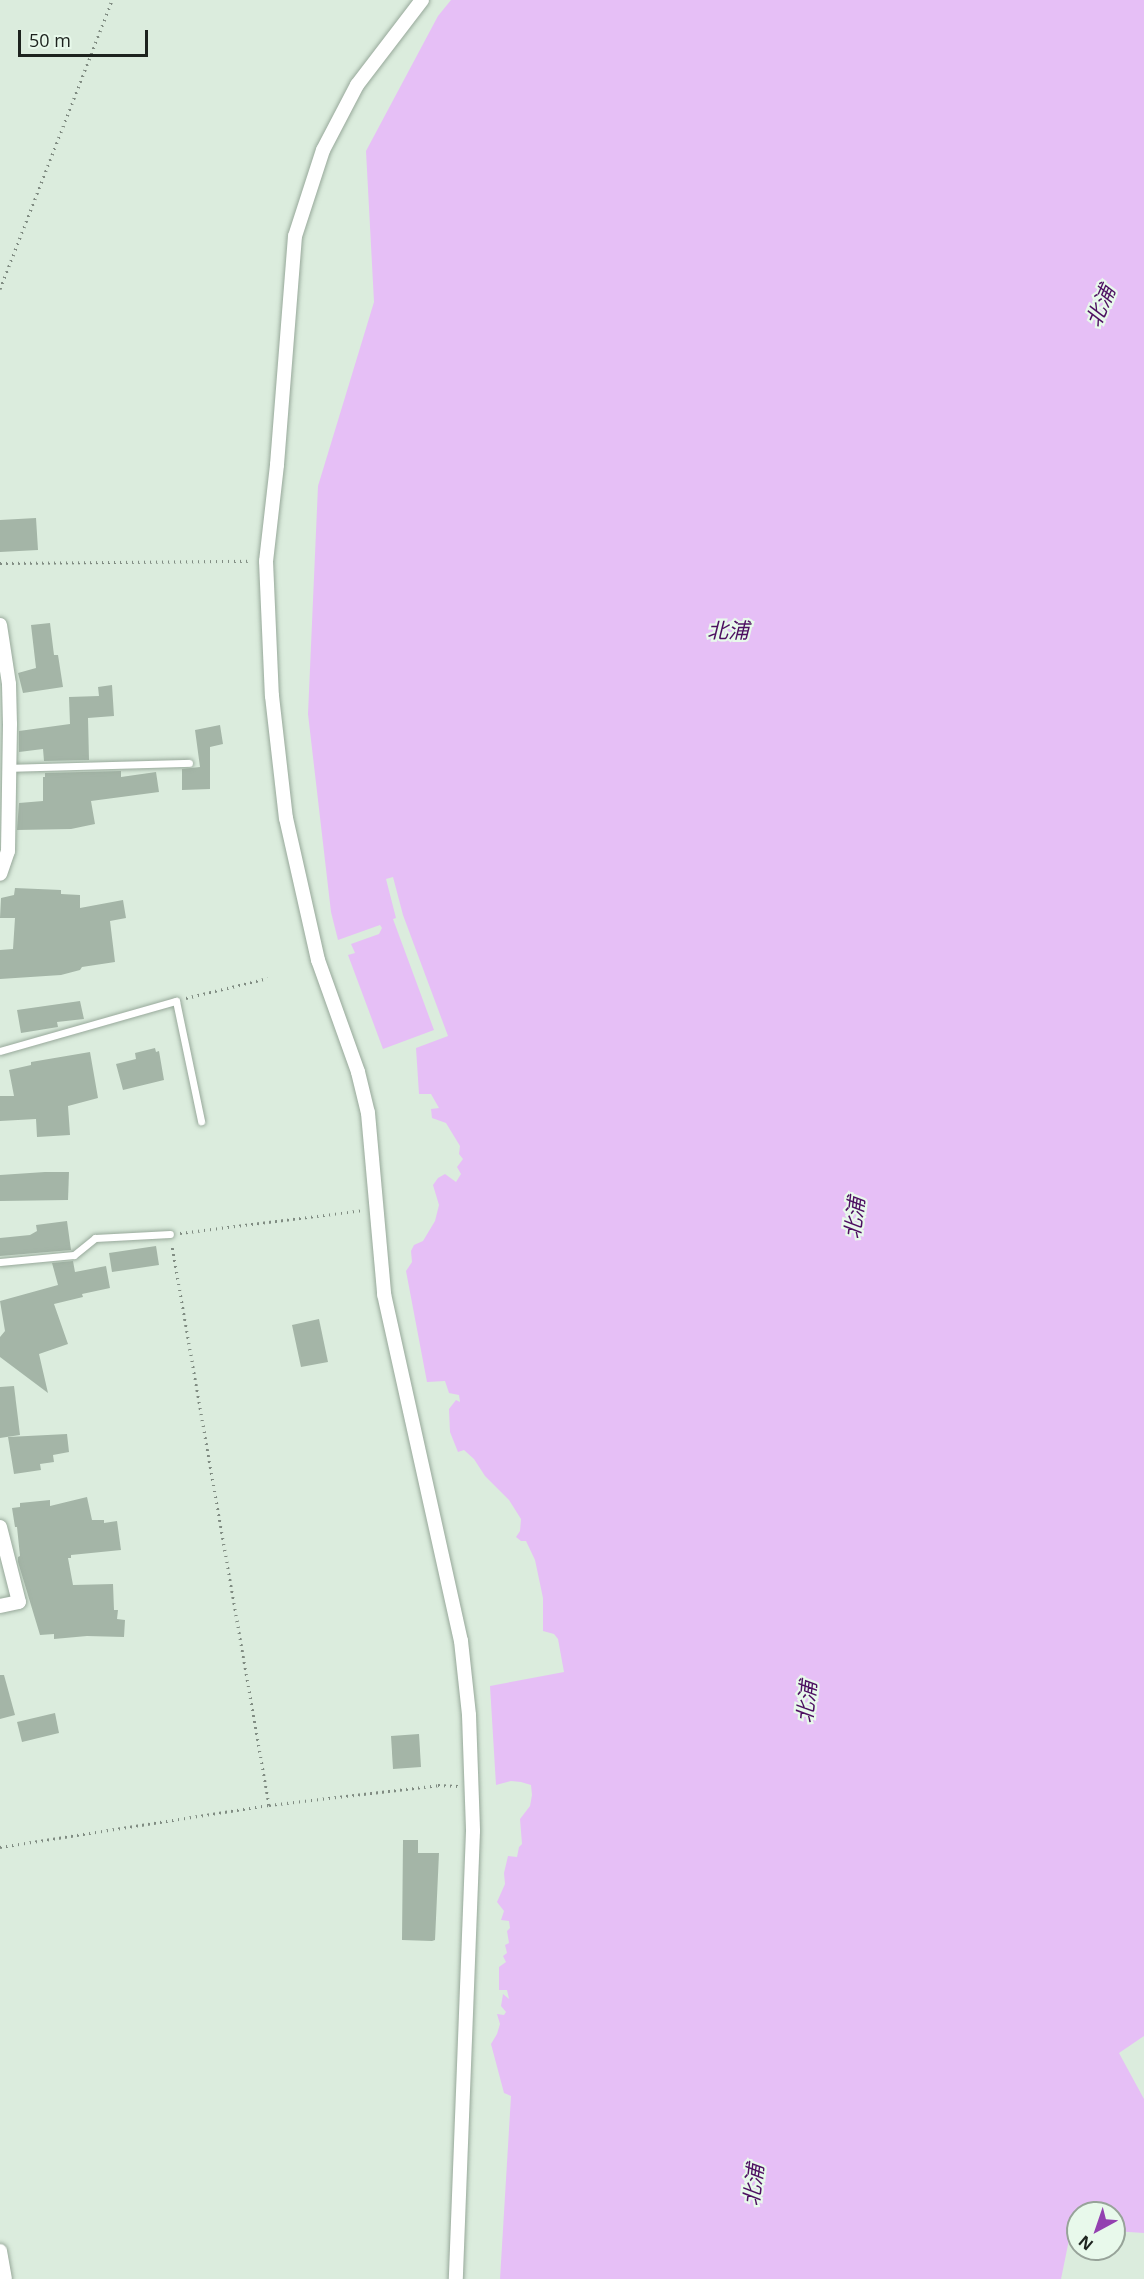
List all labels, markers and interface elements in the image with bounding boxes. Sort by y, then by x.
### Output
scale bar [21,18,152,56]
text: 50 m [29,28,71,52]
water label: 北浦 [1080,282,1120,330]
water label: 北浦 [707,617,749,643]
water label: 北浦 [839,1196,869,1240]
water label: 北浦 [791,1680,821,1724]
water label: 北浦 [738,2163,768,2207]
north arrow [1066,2201,1126,2261]
text: N [1074,2231,1098,2256]

